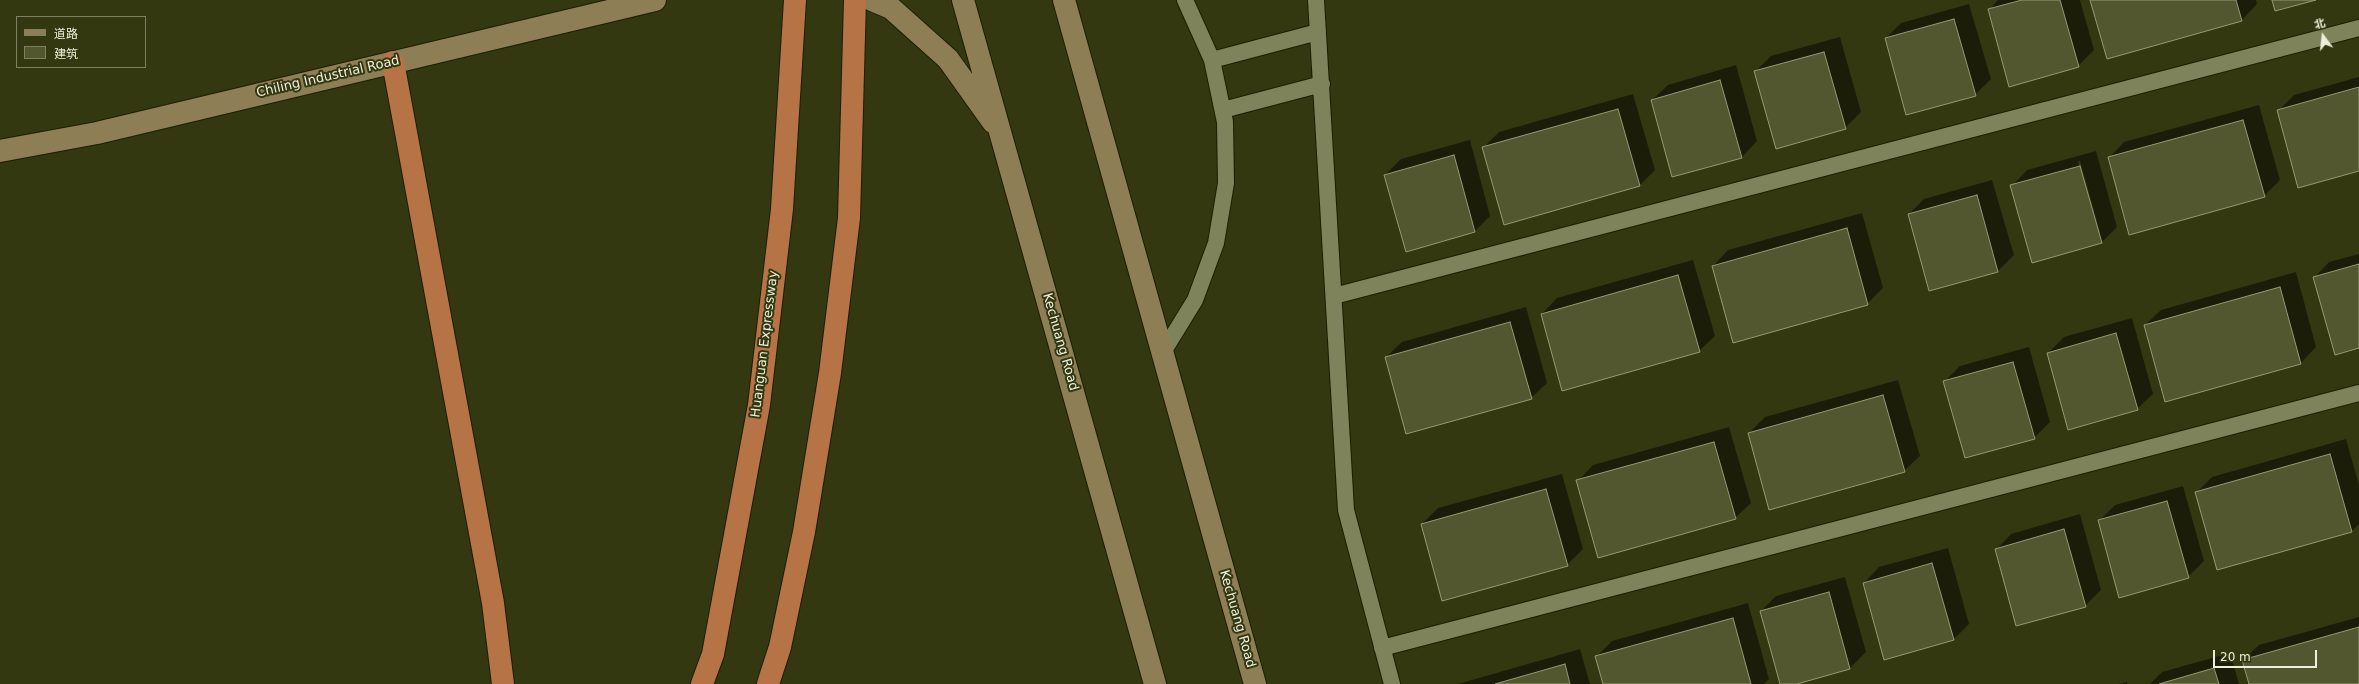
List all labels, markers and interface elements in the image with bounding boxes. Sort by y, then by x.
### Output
legend [16,16,146,68]
north arrow [2303,16,2343,56]
text: 北 [2313,16,2327,32]
text: 道路 [54,27,78,41]
text: 建筑 [54,47,78,61]
street label: Chiling Industrial Road [255,53,401,101]
street label: Huanguan Expressway [748,270,782,418]
street label: Kechuang Road [1039,291,1081,393]
street label: Kechuang Road [1216,568,1258,670]
scale bar [2215,642,2319,668]
text: 20 m [2220,650,2251,664]

